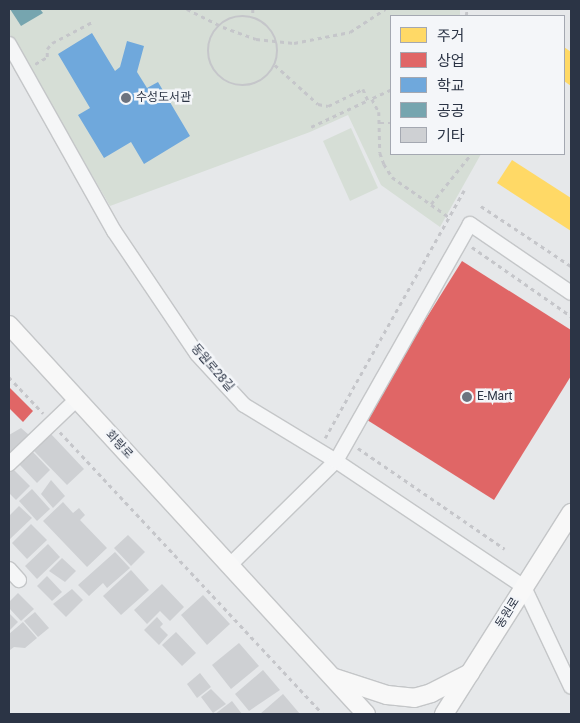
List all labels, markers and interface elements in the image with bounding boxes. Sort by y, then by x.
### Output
legend [390,15,565,155]
text: 주거 [437,27,465,45]
text: 상업 [437,52,465,70]
text: 학교 [437,77,465,95]
place label: 수성도서관 [136,91,191,105]
marker: 수성도서관 [120,92,132,104]
text: 공공 [437,102,465,120]
text: 기타 [437,127,465,145]
street label: 동원로28길 [188,342,236,394]
place label: E-Mart [477,390,512,404]
marker: E-Mart [461,391,473,403]
street label: 화랑로 [102,428,136,462]
street label: 동원로 [493,595,523,631]

